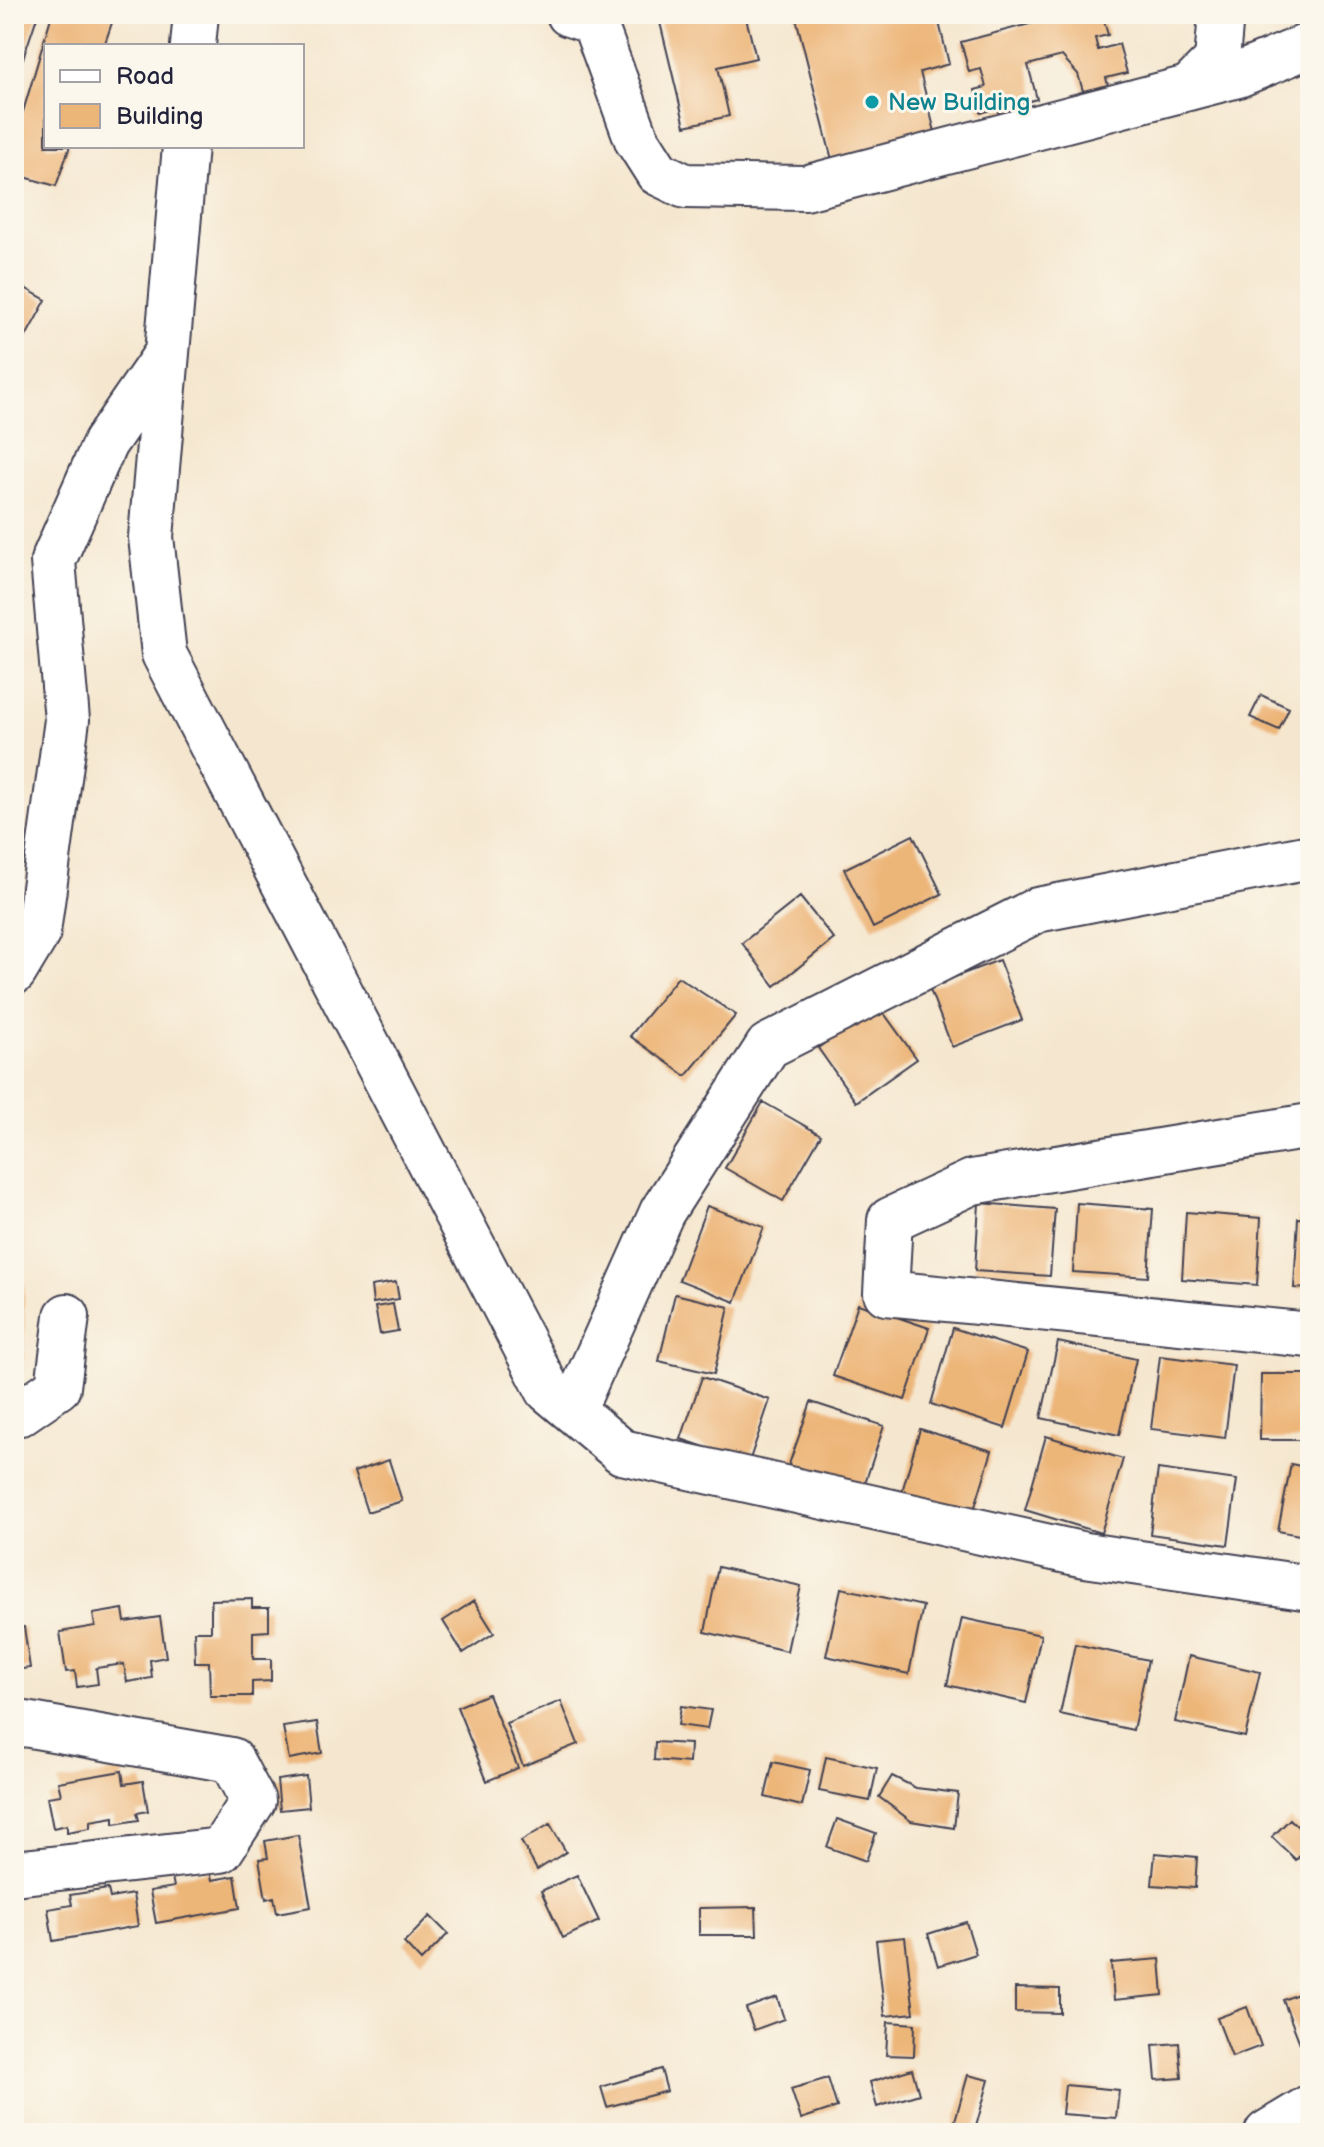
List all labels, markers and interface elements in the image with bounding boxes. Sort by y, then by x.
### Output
legend [44,44,304,148]
text: Road [116,62,174,91]
place label: New Building [888,88,1030,117]
marker: New Building [863,93,881,111]
text: Building [116,102,203,131]

